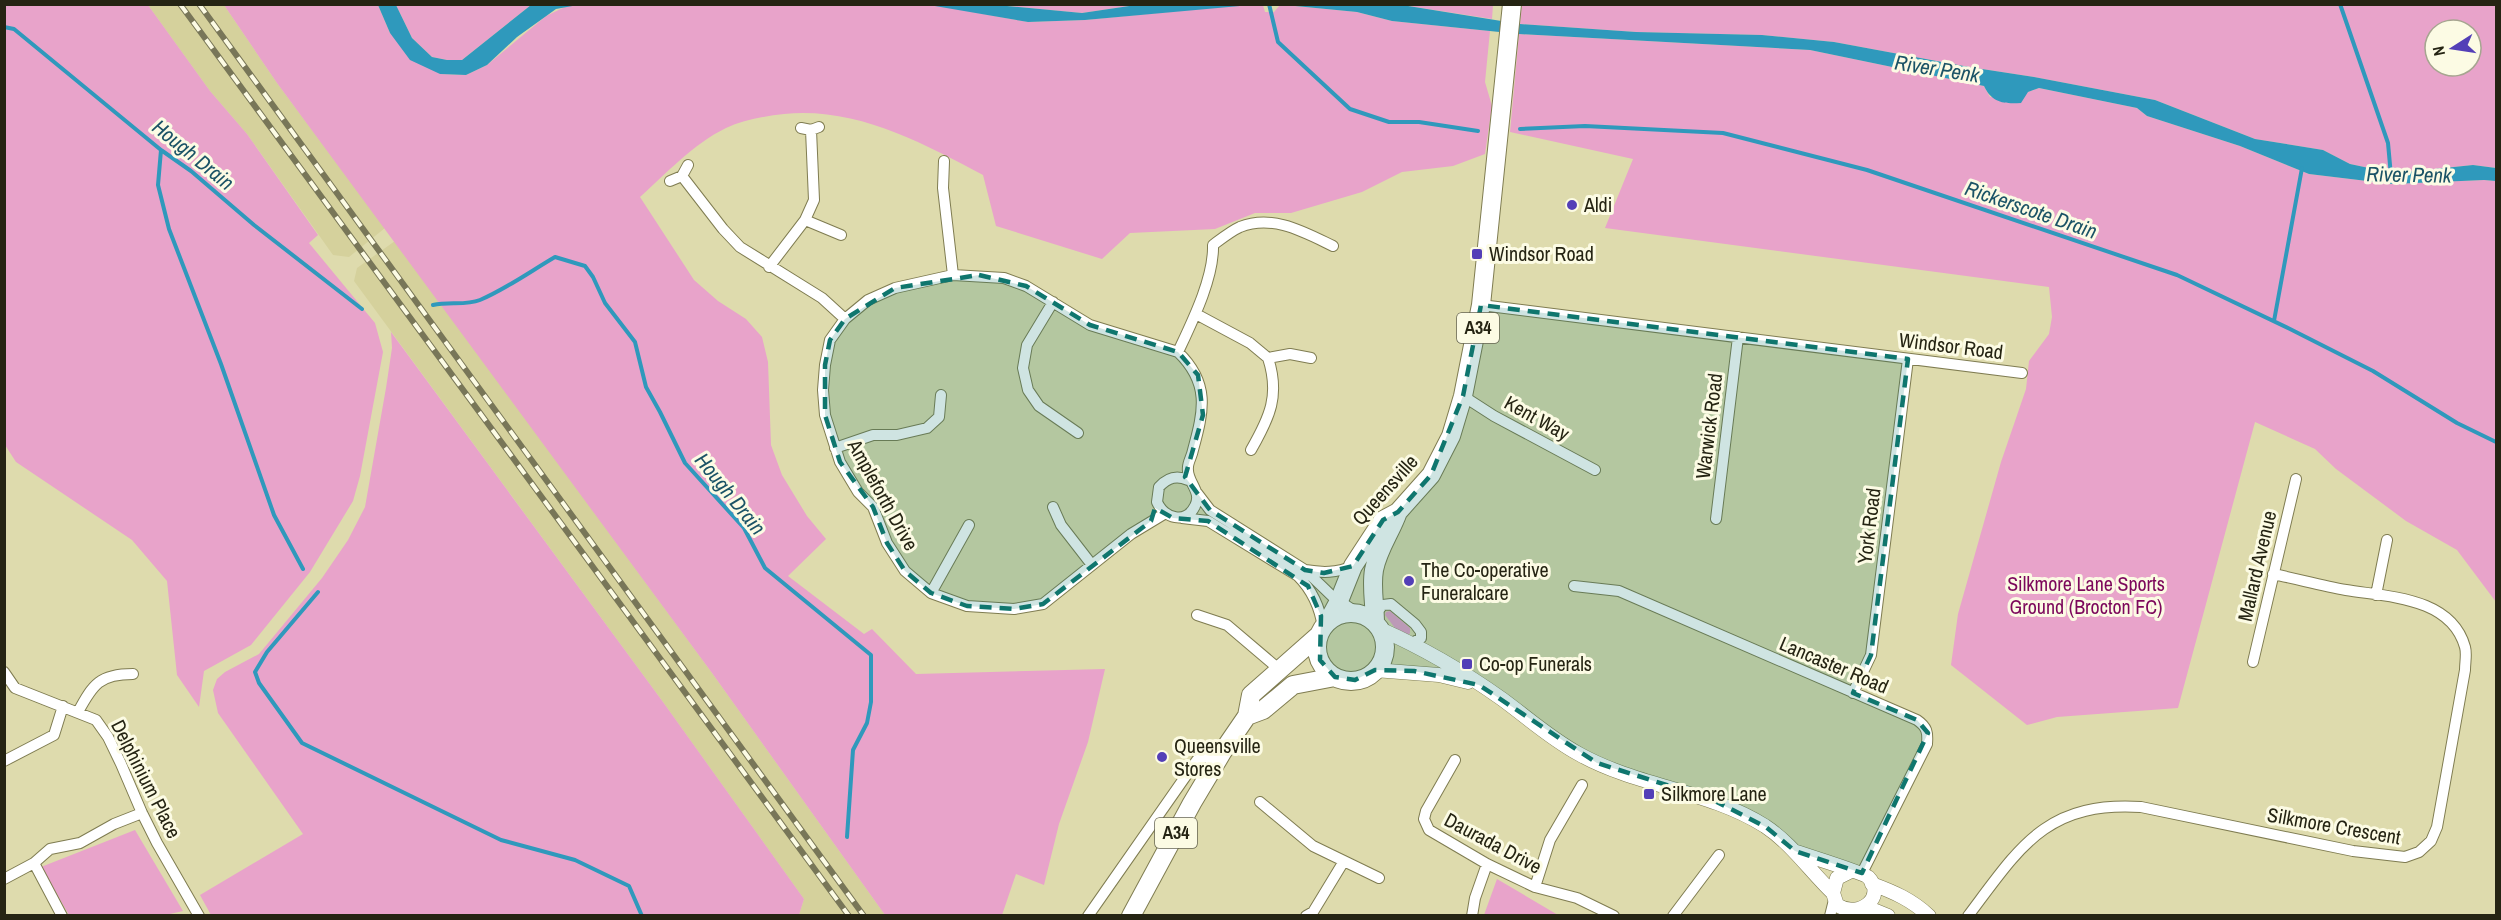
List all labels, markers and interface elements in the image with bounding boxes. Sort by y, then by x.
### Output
north arrow [2423,18,2483,78]
text: N [2427,44,2450,58]
water label: River Penk [1893,48,1983,90]
water label: Hough Drain [146,113,240,197]
water label: River Penk [2366,159,2453,190]
water label: Rickerscote Drain [1961,173,2101,246]
place label: Aldi [1583,191,1612,218]
marker: Aldi [1565,198,1579,212]
place label: Windsor Road [1489,240,1594,267]
marker: Windsor Road [1470,247,1484,261]
road number: A34 [1457,313,1499,343]
street label: Windsor Road [1897,326,2005,365]
street label: Warwick Road [1689,372,1728,480]
street label: Kent Way [1500,389,1575,447]
street label: Ampleforth Drive [841,434,925,555]
water label: Hough Drain [688,447,772,541]
street label: Queensville [1346,448,1424,531]
street label: York Road [1850,486,1887,565]
street label: Mallard Avenue [2231,508,2282,624]
place label: The Co-operative Funeralcare [1421,556,1549,606]
park label: Silkmore Lane Sports Ground (Brocton FC) [2007,570,2165,620]
marker: The Co-operative Funeralcare [1402,574,1416,588]
street label: Lancaster Road [1776,629,1893,700]
place label: Co-op Funerals [1479,650,1592,677]
marker: Co-op Funerals [1460,657,1474,671]
street label: Delphinium Place [105,715,188,843]
place label: Queensville Stores [1174,732,1261,782]
marker: Queensville Stores [1155,750,1169,764]
place label: Silkmore Lane [1661,780,1767,807]
marker: Silkmore Lane [1642,787,1656,801]
street label: Silkmore Crescent [2265,801,2403,851]
street label: Daurada Drive [1440,806,1547,880]
road number: A34 [1155,818,1197,848]

